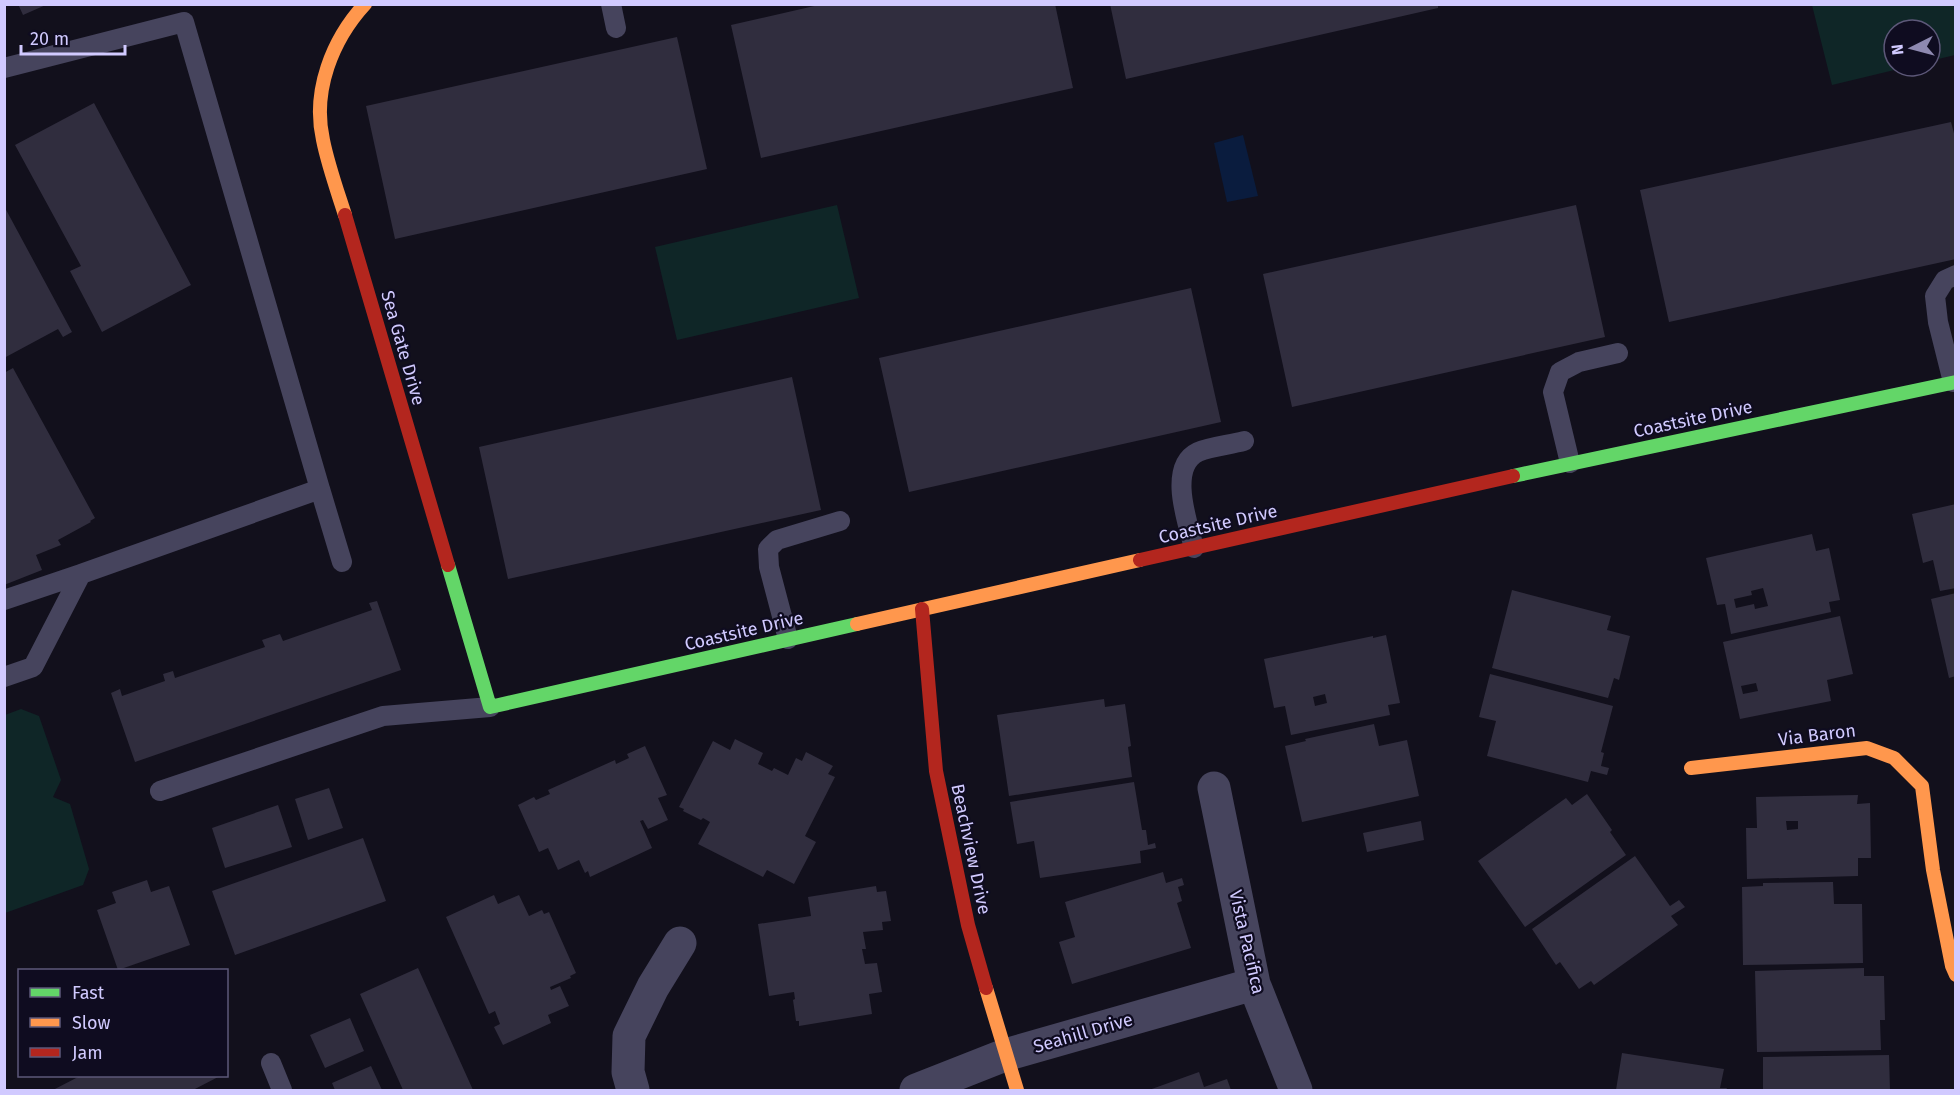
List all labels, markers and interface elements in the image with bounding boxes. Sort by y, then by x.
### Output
scale bar [21,18,124,56]
north arrow [1882,18,1942,78]
text: 20 m [30,28,69,50]
text: N [1888,43,1908,56]
street label: Sea Gate Drive [376,288,430,408]
street label: Coastsite Drive [1631,396,1755,442]
street label: Coastsite Drive [1157,500,1279,548]
street label: Coastsite Drive [683,607,805,655]
street label: Via Baron [1777,719,1857,751]
street label: Beachview Drive [946,782,996,916]
street label: Vista Pacifica [1224,888,1270,996]
legend [18,969,228,1077]
text: Fast [72,982,105,1004]
street label: Seahill Drive [1031,1008,1135,1058]
text: Slow [72,1012,111,1034]
text: Jam [72,1042,103,1064]

